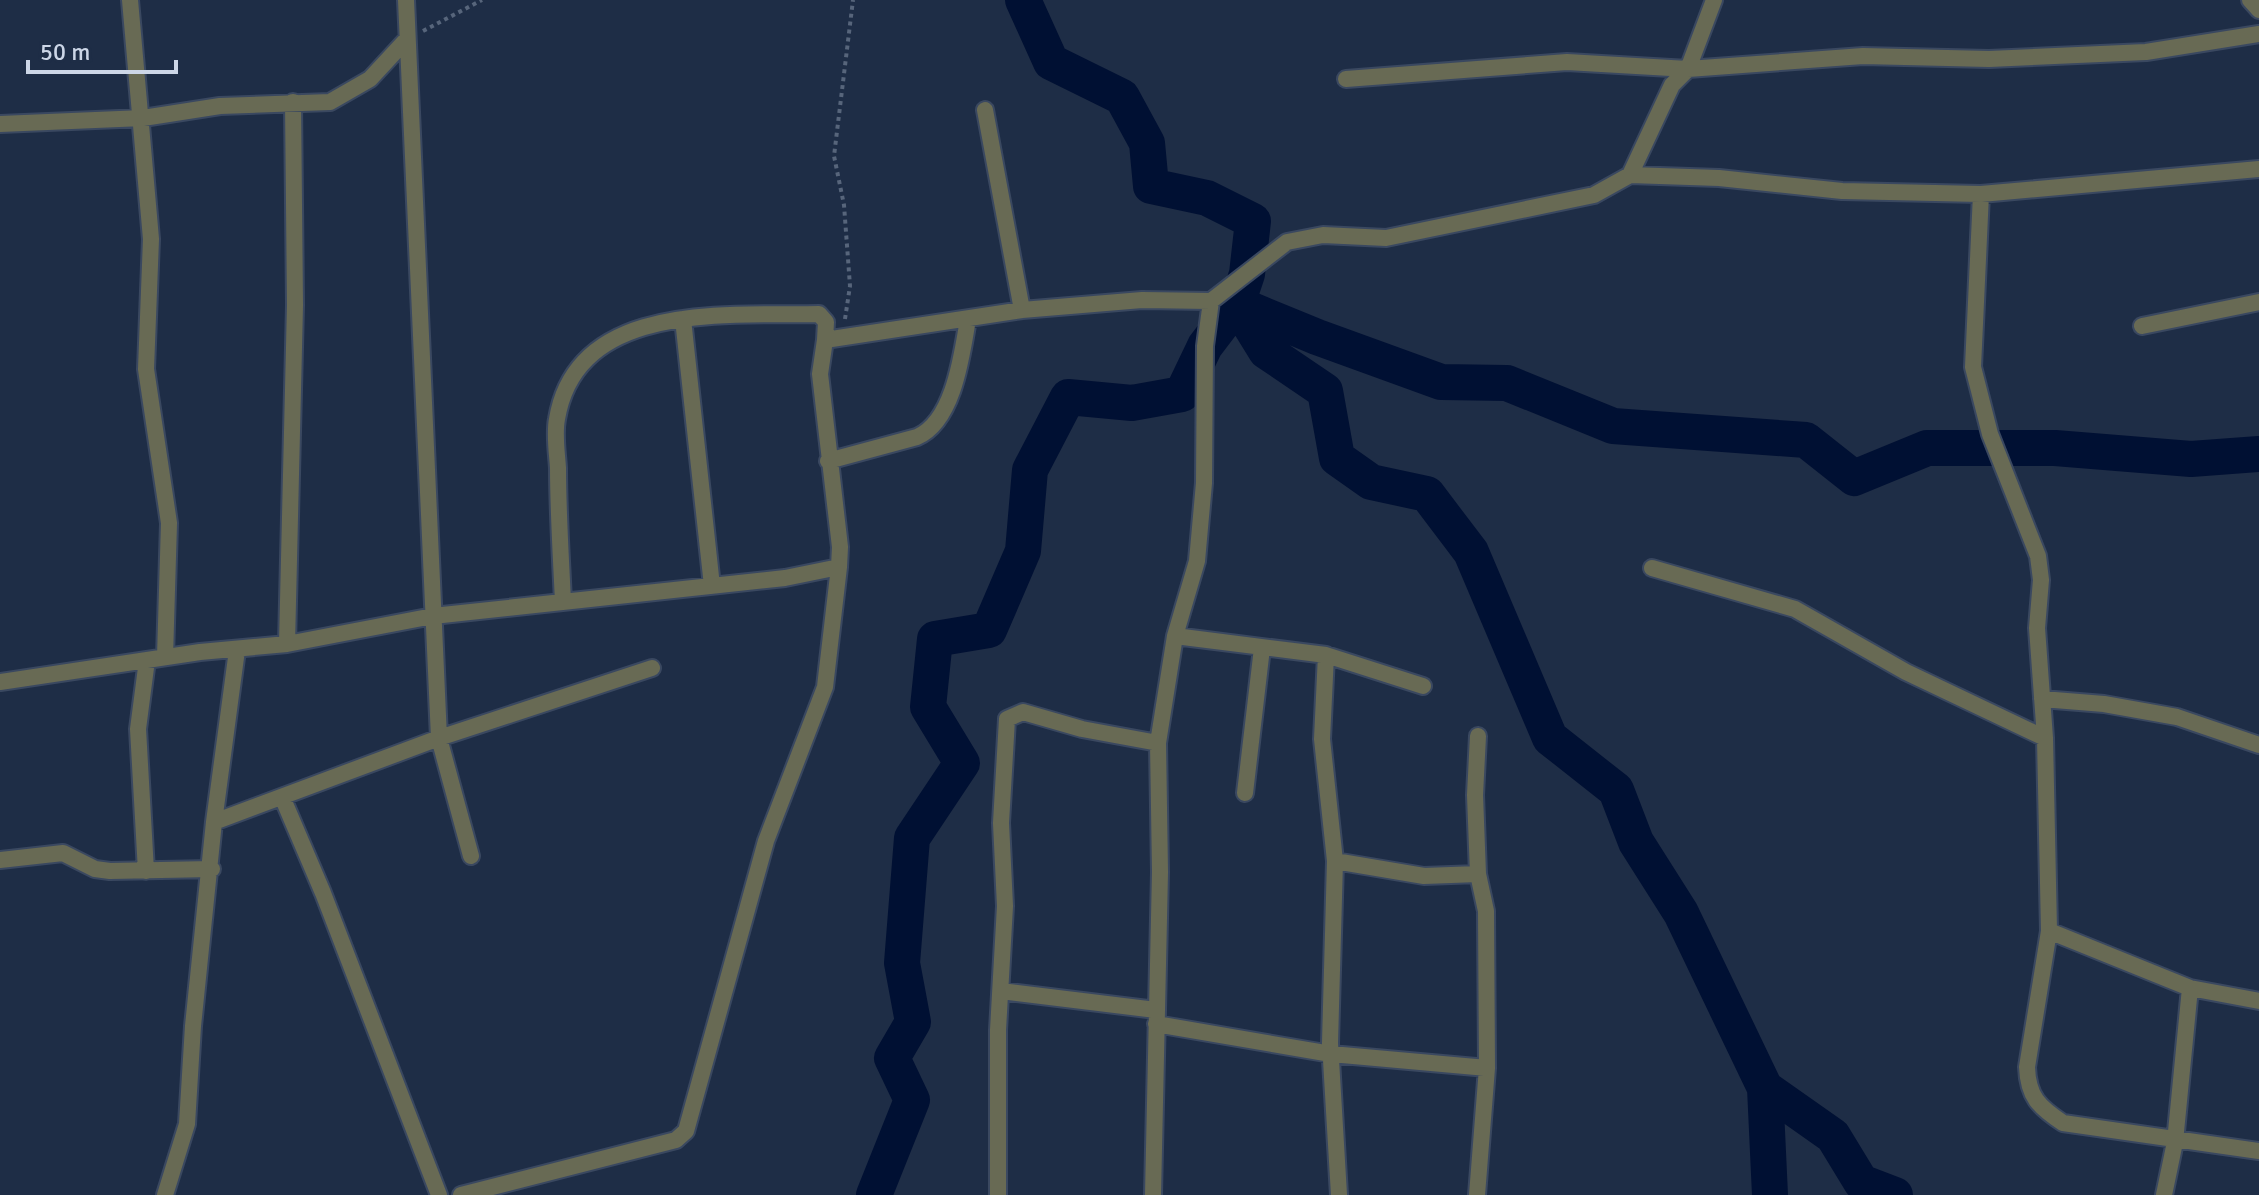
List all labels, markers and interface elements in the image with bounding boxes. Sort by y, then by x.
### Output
scale bar [28,24,176,74]
text: 50 m [40,37,90,67]

